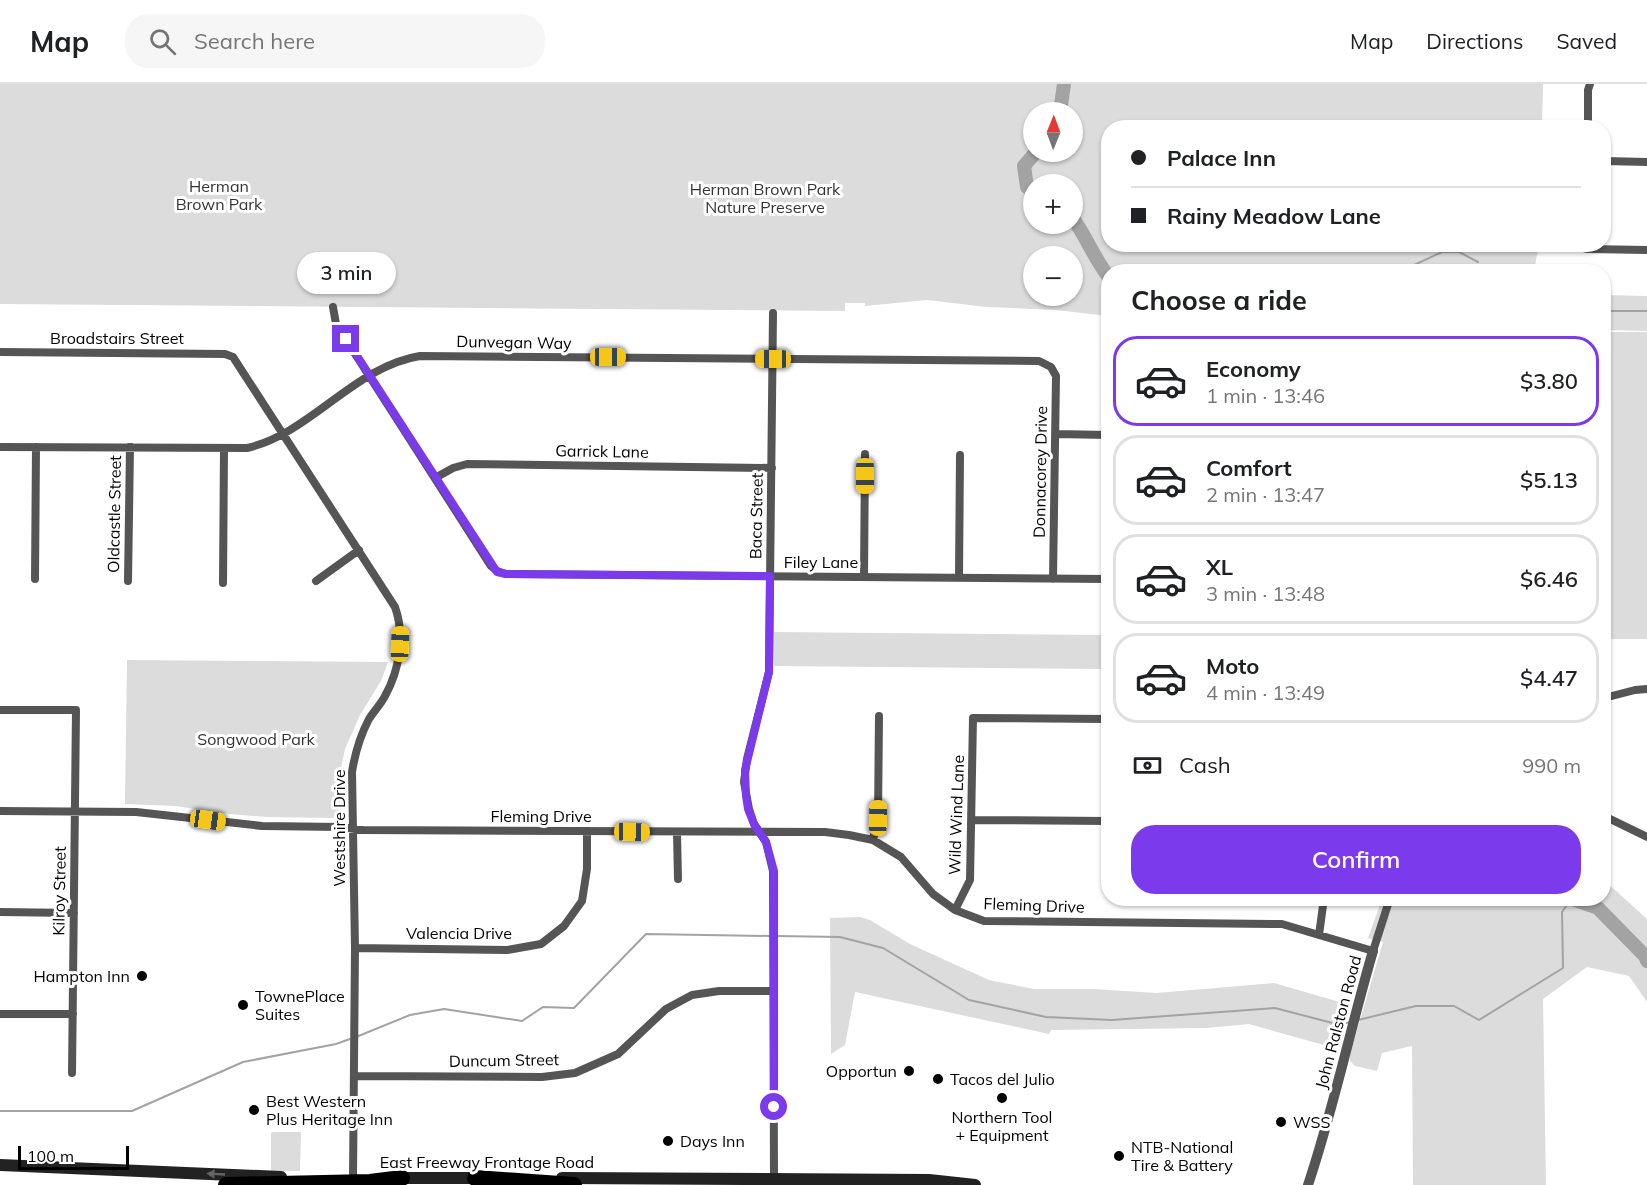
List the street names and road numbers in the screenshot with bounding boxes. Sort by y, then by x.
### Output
street label: Broadstairs Street [50,328,184,348]
street label: Dunvegan Way [456,331,572,353]
street label: Donnacorey Drive [1029,406,1051,538]
street label: Garrick Lane [555,440,649,462]
street label: Oldcastle Street [103,455,125,573]
street label: Baca Street [745,472,767,559]
street label: Filey Lane [784,552,858,572]
street label: Wild Wind Lane [944,755,968,875]
street label: Westshire Drive [329,769,349,887]
street label: Fleming Drive [490,806,592,826]
street label: Kilroy Street [48,846,70,936]
street label: Fleming Drive [983,893,1085,917]
street label: Valencia Drive [406,923,512,943]
street label: John Ralston Road [1311,953,1365,1091]
street label: Duncum Street [449,1049,560,1071]
street label: East Freeway Frontage Road [380,1152,594,1172]

